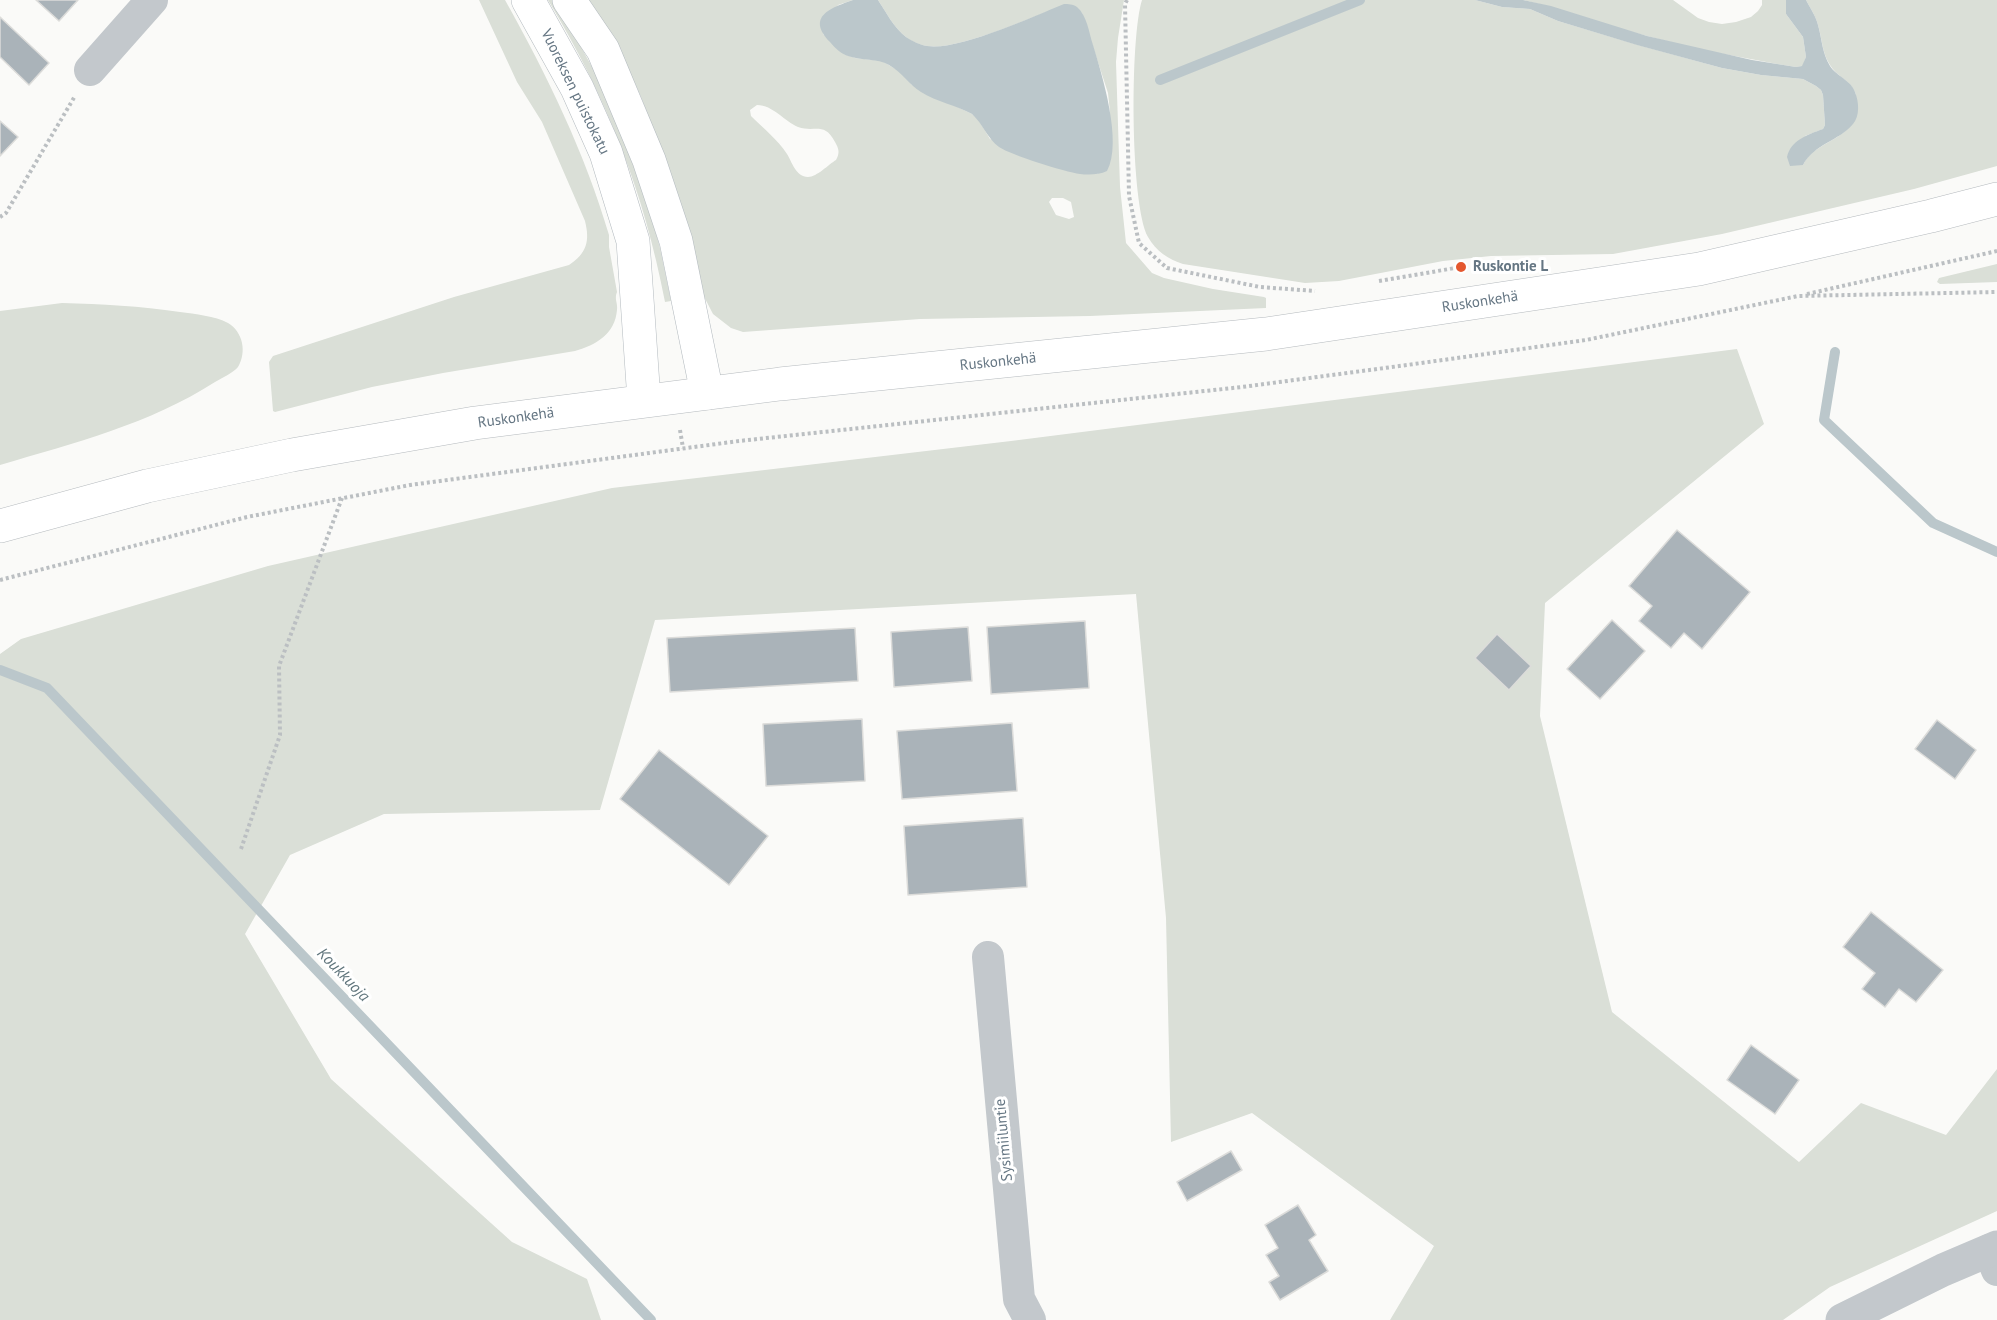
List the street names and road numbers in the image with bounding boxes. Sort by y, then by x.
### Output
street label: Vuoreksen puistokatu [537,26,613,158]
street label: Ruskonkehä [1441,287,1519,317]
street label: Ruskonkehä [959,349,1037,375]
street label: Ruskonkehä [477,404,555,432]
street label: Sysimiiluntie [991,1098,1017,1182]

